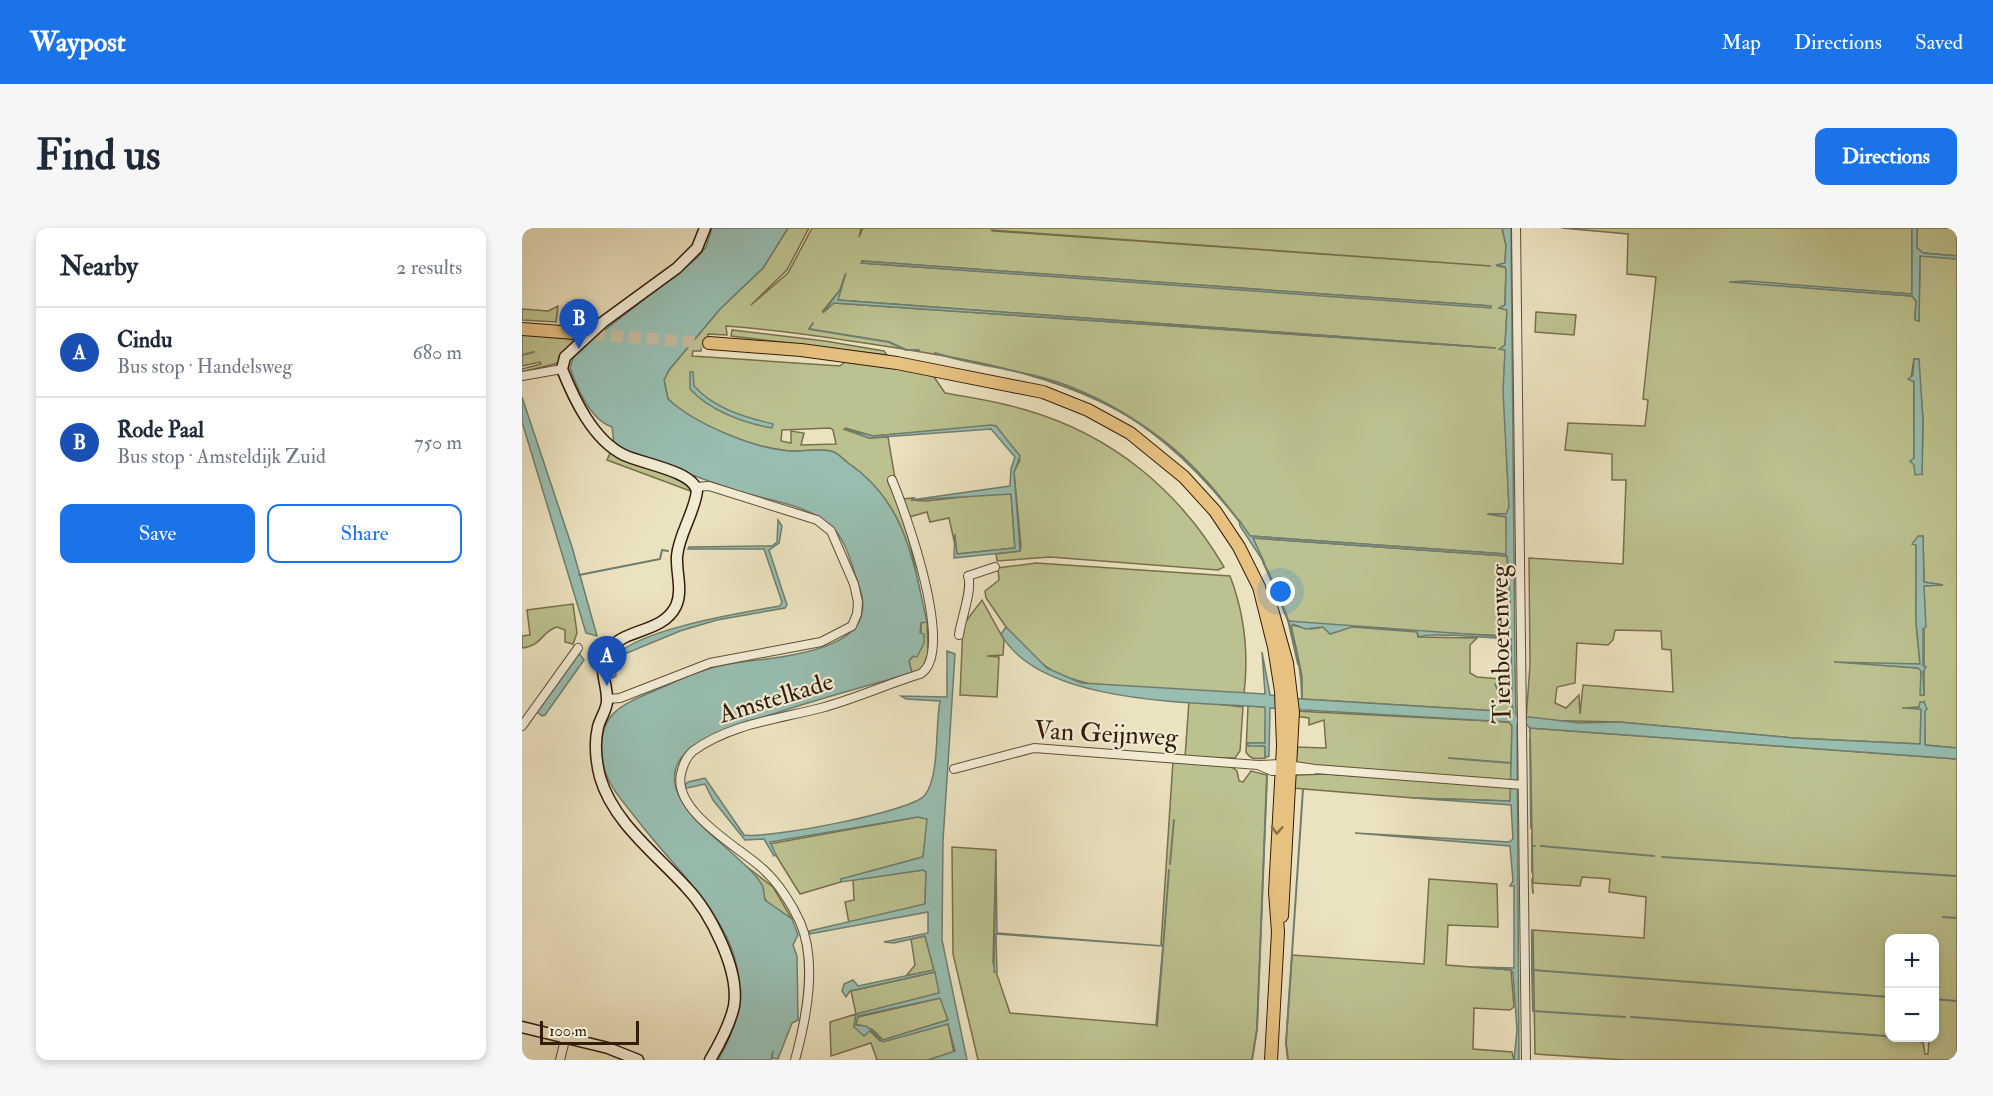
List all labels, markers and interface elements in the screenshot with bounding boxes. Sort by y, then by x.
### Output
text: Waypost [30,25,126,60]
text: Map [1721,29,1761,56]
text: Directions [1794,29,1882,56]
text: Saved [1915,29,1963,56]
button: Directions [1815,128,1957,185]
text: Find us [36,130,160,182]
text: Nearby [60,251,138,283]
text: 2 results [396,255,462,280]
pin: B [560,300,598,349]
text: Cindu [117,326,172,354]
text: A [73,340,86,365]
text: 680 m [413,340,462,365]
text: Bus stop · Handelsweg [117,354,292,379]
text: Rode Paal [117,416,204,444]
text: B [73,430,86,455]
text: 750 m [414,430,462,455]
text: Bus stop · Amsteldijk Zuid [117,444,326,469]
button: Save [60,504,255,563]
button: Share [267,504,462,563]
street label: Tienboerenweg [1484,563,1518,724]
your location [1266,577,1295,606]
pin: A [588,636,626,686]
street label: Amstelkade [714,665,837,731]
street label: Van Geijnweg [1033,714,1180,754]
one-way arrow [1271,825,1284,834]
map controls [1885,934,1939,1042]
button: + [1885,934,1939,988]
button: − [1885,988,1939,1042]
scale bar [540,1018,639,1046]
text: 100 m [549,1021,587,1041]

